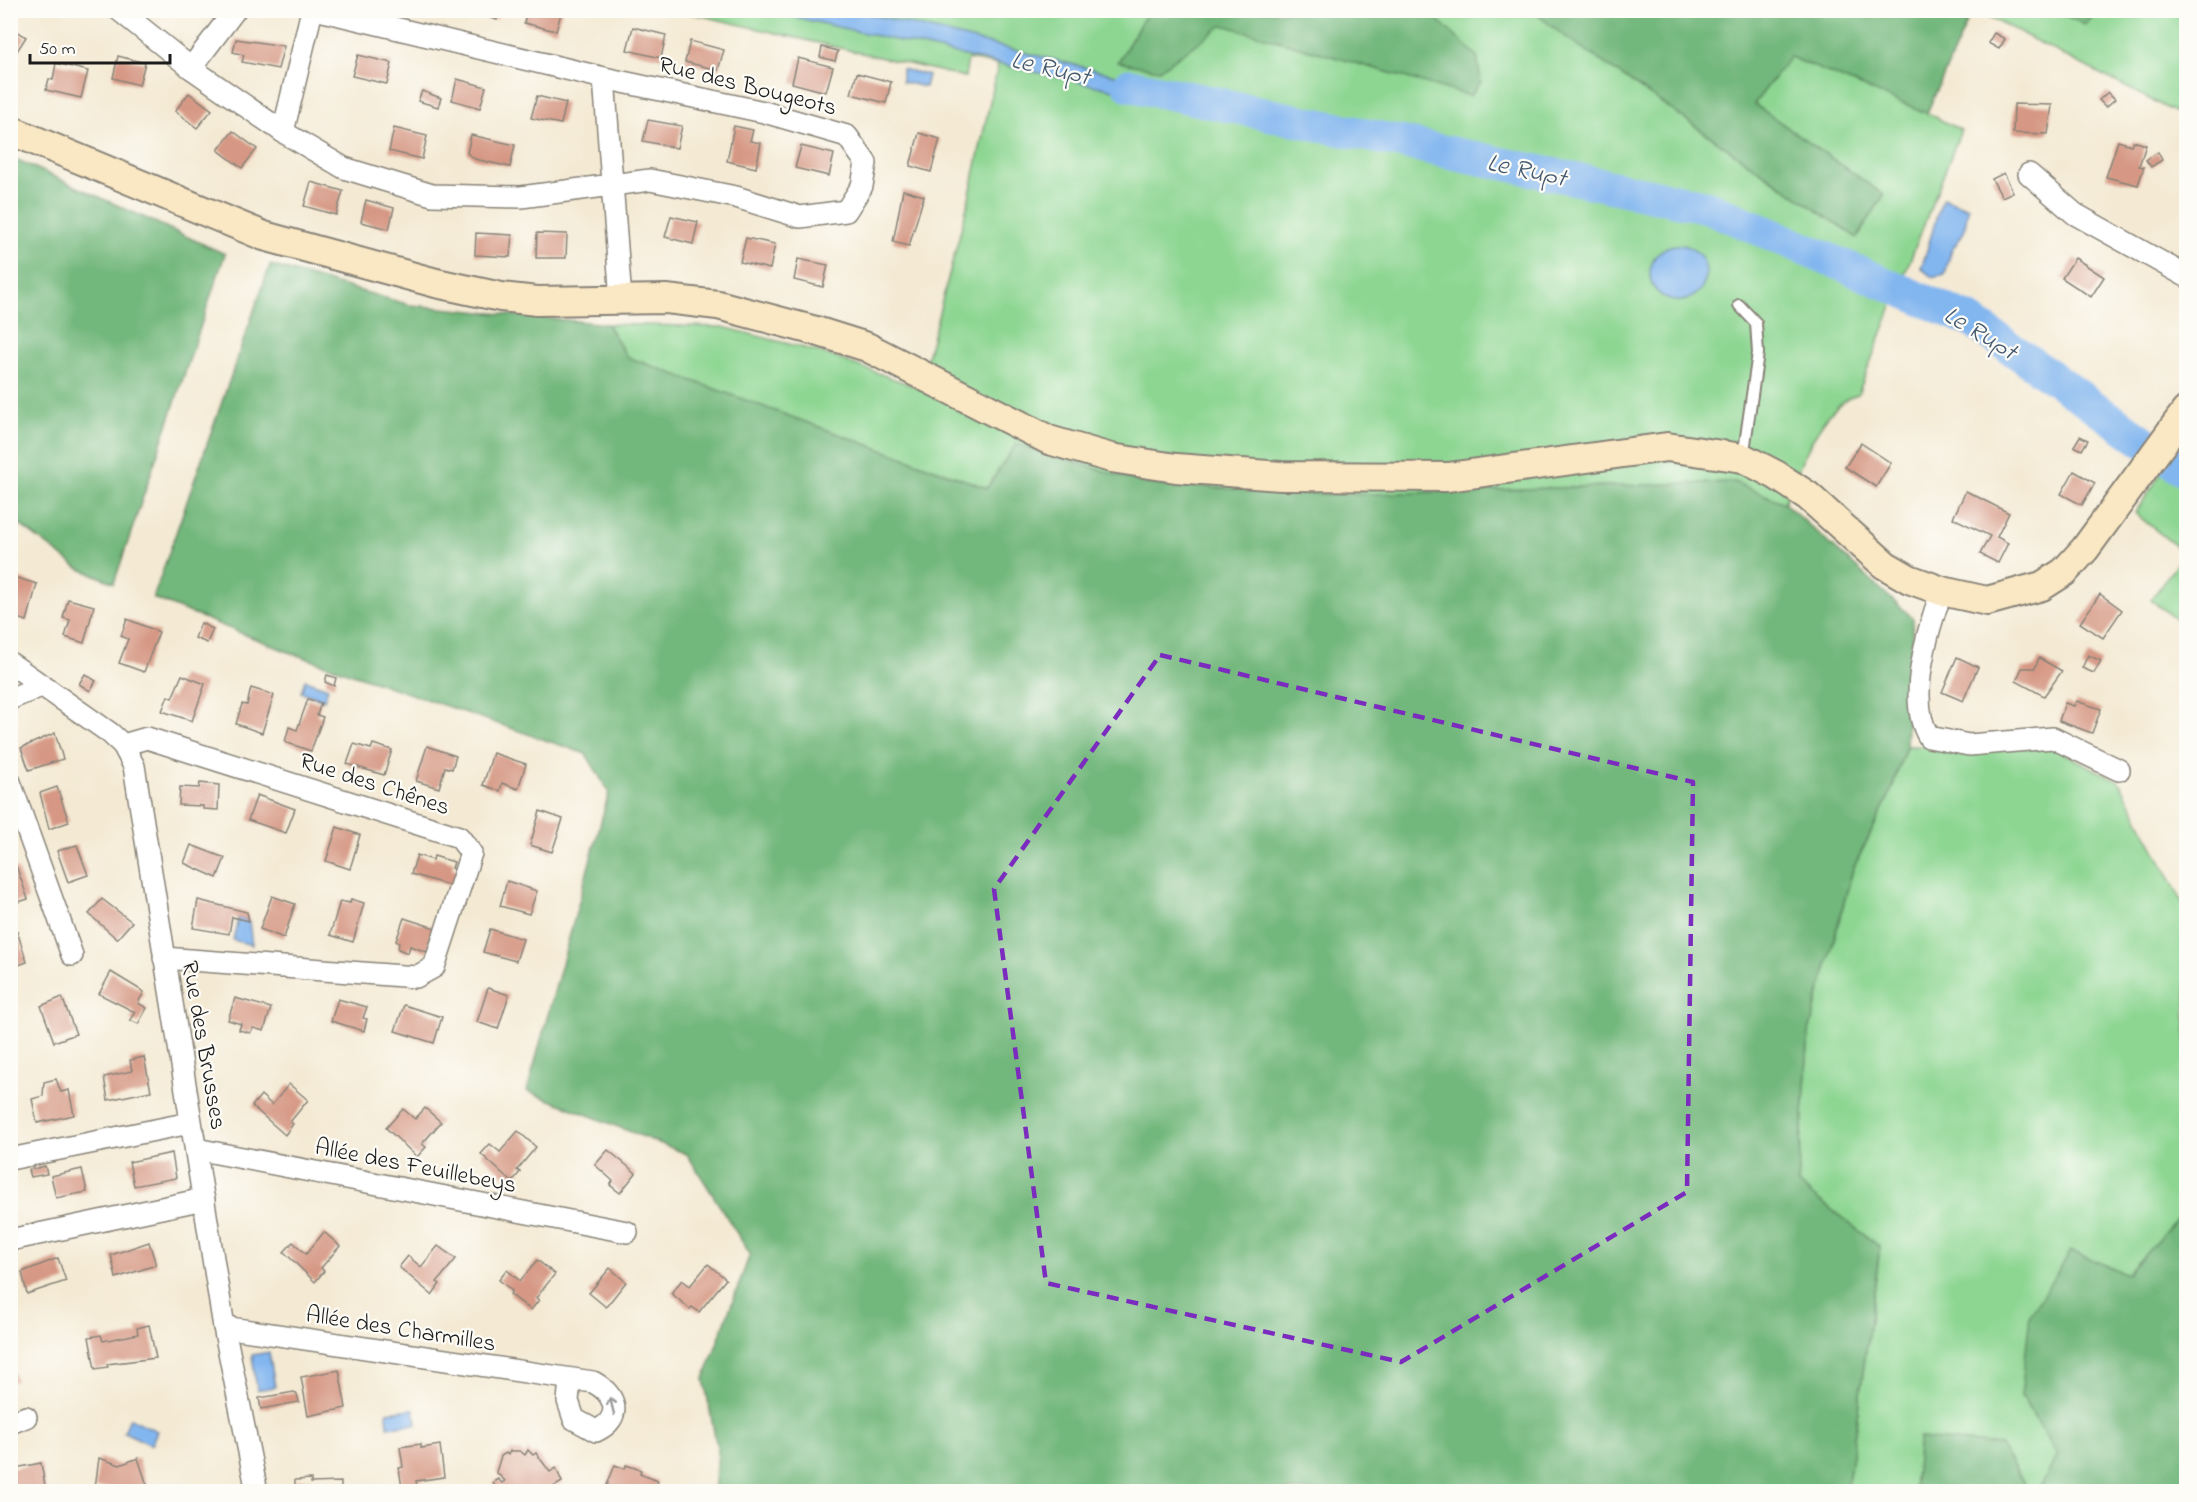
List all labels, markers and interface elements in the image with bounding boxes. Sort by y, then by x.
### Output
scale bar [30,27,170,65]
text: 50 m [39,37,76,63]
water label: Le Rupt [1007,42,1096,98]
street label: Rue des Bougeots [655,48,840,127]
water label: Le Rupt [1483,145,1572,199]
water label: Le Rupt [1935,298,2025,373]
street label: Rue des Chênes [295,745,454,826]
street label: Rue des Brusses [170,958,235,1133]
street label: Allée des Feuillebeys [311,1131,519,1205]
street label: Allée des Charmilles [303,1298,498,1363]
one-way arrow [605,1397,617,1416]

